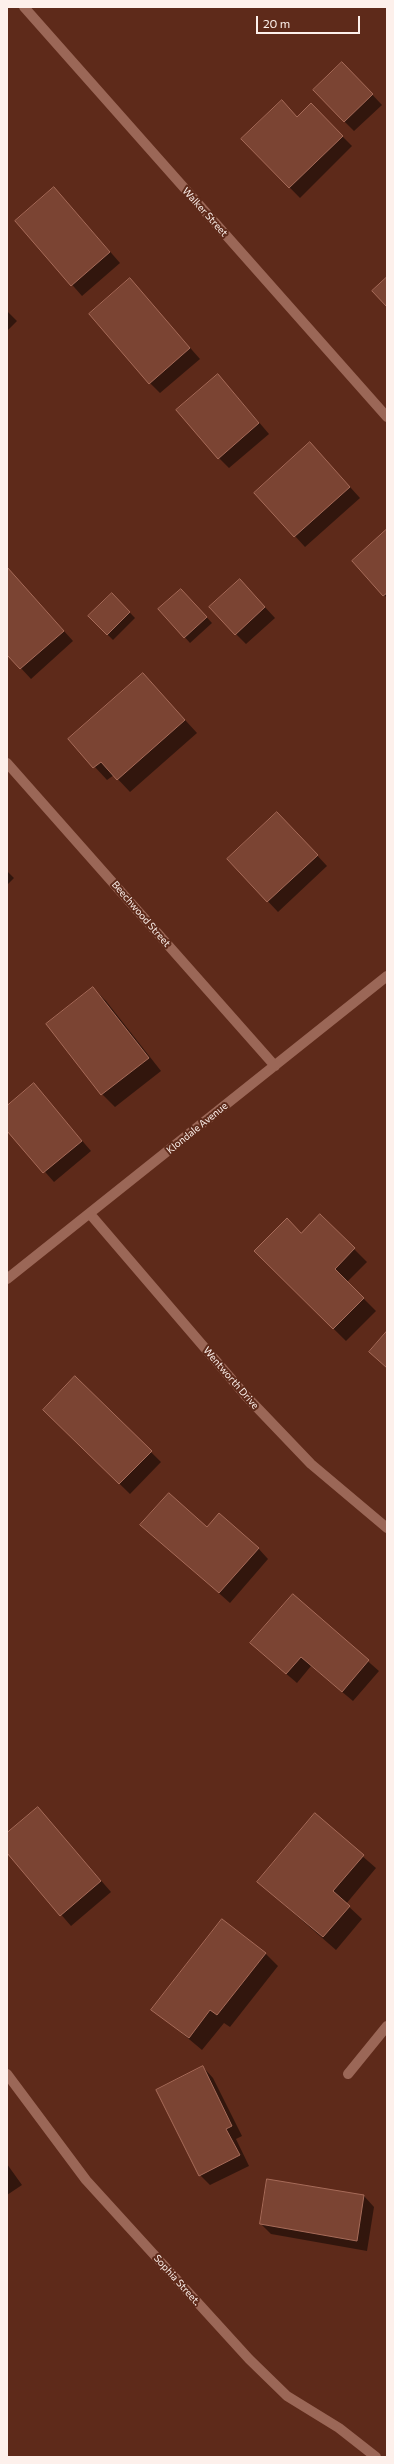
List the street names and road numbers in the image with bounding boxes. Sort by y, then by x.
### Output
street label: Walker Street [180,185,230,239]
street label: Beechwood Street [109,879,173,949]
street label: Klondale Avenue [164,1100,230,1156]
street label: Wentworth Drive [201,1345,261,1411]
street label: Sophia Street. [151,2252,203,2308]

